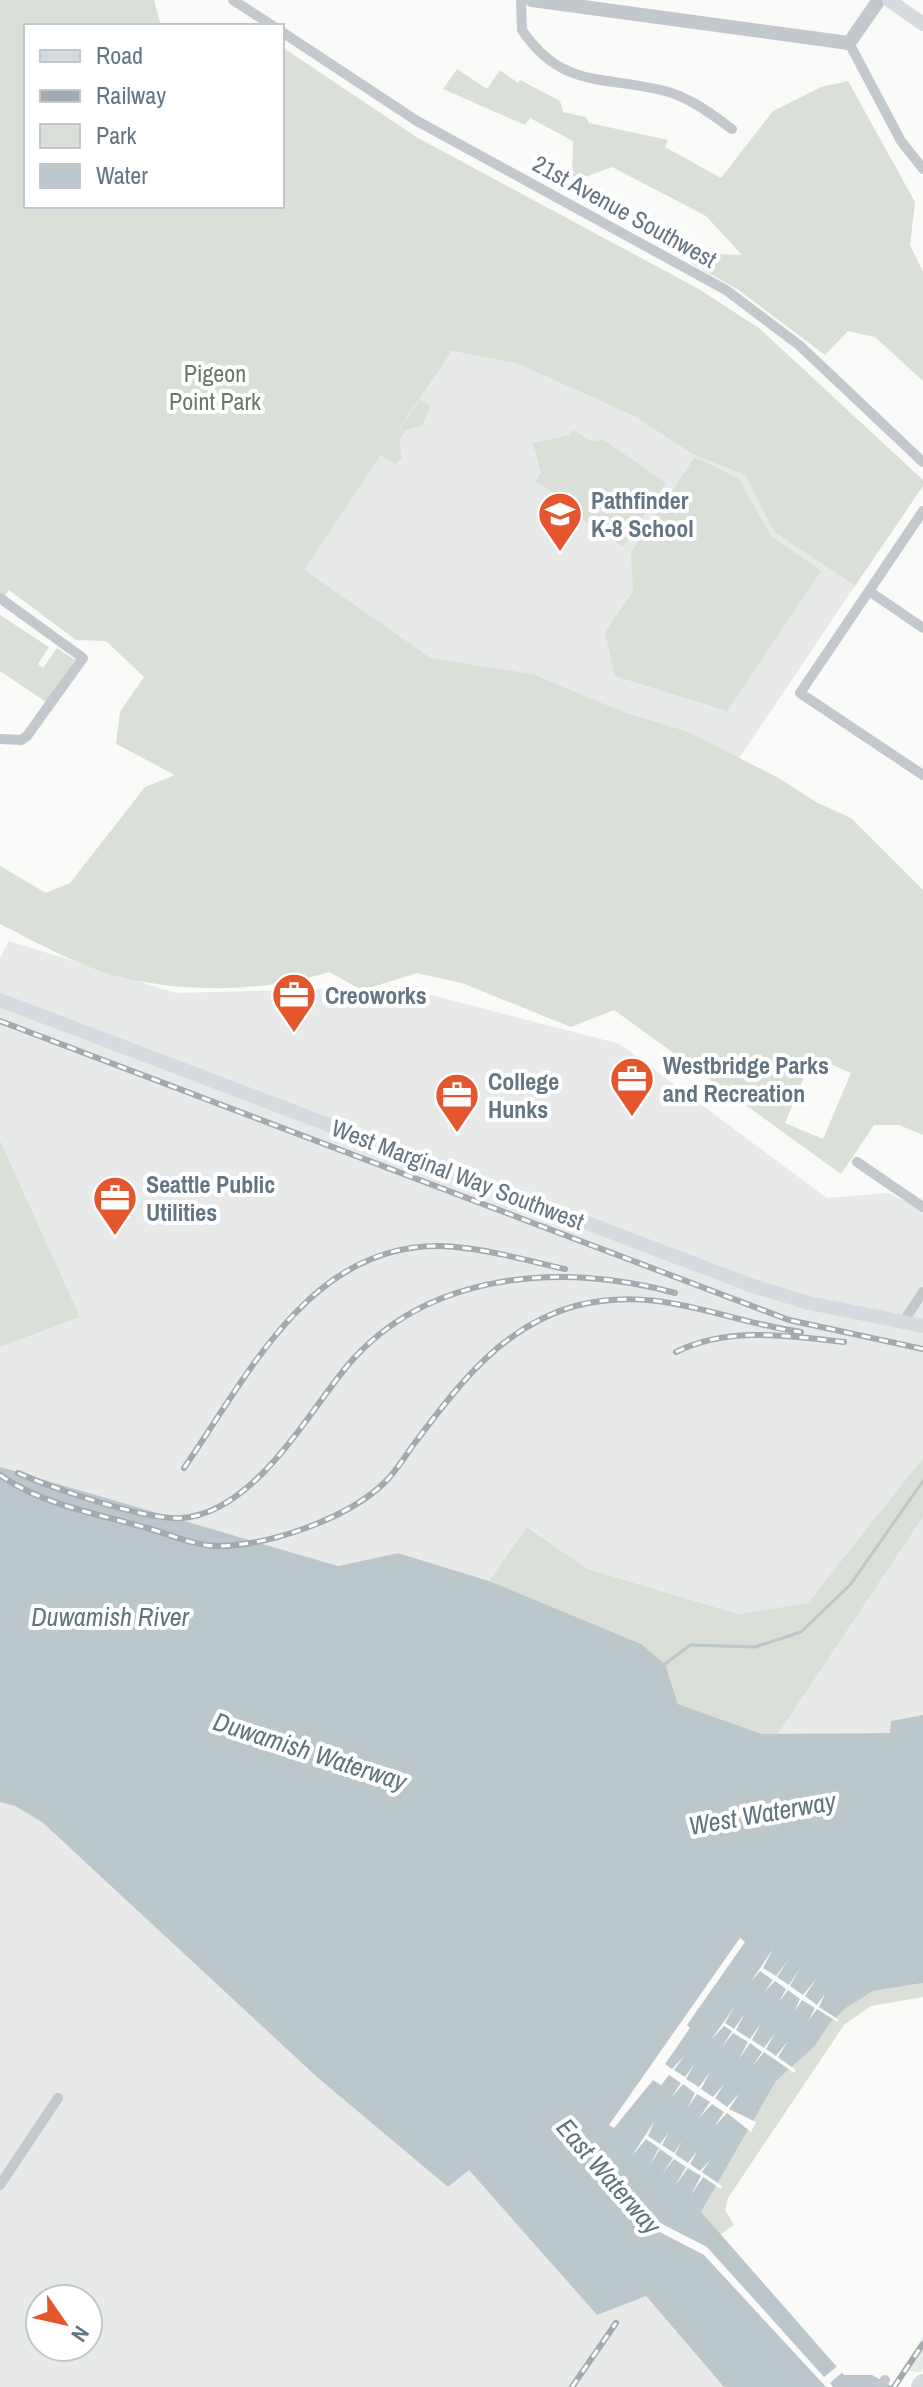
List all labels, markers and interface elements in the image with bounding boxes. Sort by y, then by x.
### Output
legend [24,24,284,208]
text: Road [96,39,143,71]
text: Railway [96,79,166,111]
text: Park [96,119,137,151]
street label: 21st Avenue Southwest [527,147,723,275]
text: Water [96,159,148,191]
park label: Pigeon Point Park [169,357,261,417]
place label: Pathfinder K-8 School [591,484,694,544]
school or university icon: Pathfinder K-8 School [536,490,584,553]
office icon: Creoworks [270,971,318,1034]
place label: Creoworks [325,979,427,1011]
place label: Westbridge Parks and Recreation [663,1049,829,1109]
office icon: Westbridge Parks and Recreation [608,1055,656,1118]
place label: College Hunks [488,1065,559,1125]
office icon: College Hunks [433,1071,481,1134]
street label: West Marginal Way Southwest [327,1111,589,1237]
place label: Seattle Public Utilities [146,1168,275,1228]
office icon: Seattle Public Utilities [91,1174,139,1237]
water label: Duwamish River [31,1599,190,1634]
water label: Duwamish Waterway [209,1703,412,1799]
water label: West Waterway [686,1783,839,1843]
water label: East Waterway [549,2111,670,2242]
north arrow [24,2283,104,2363]
text: N [65,2320,97,2348]

